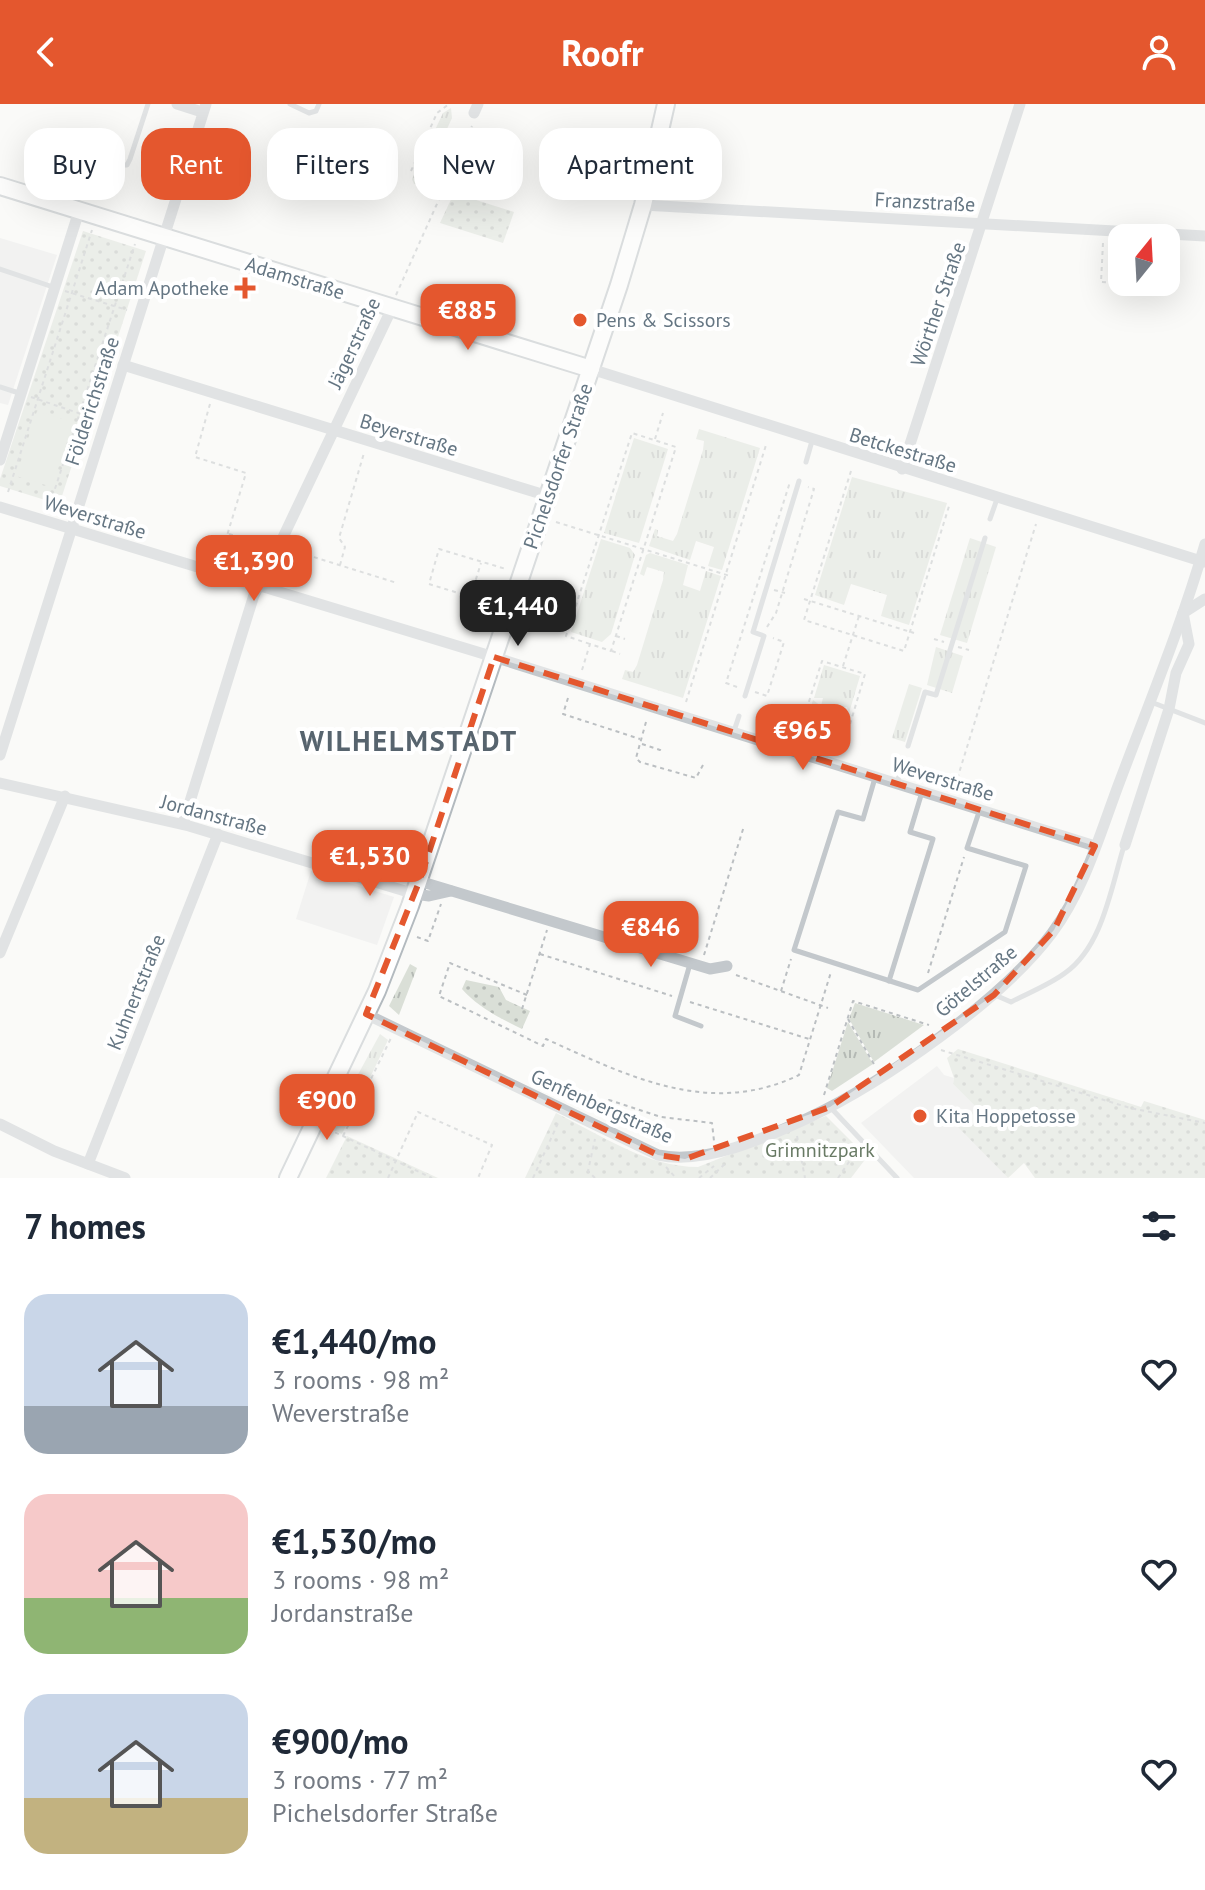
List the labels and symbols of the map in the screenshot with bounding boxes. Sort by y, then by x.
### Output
street label: Franzstraße [874,186,976,218]
north arrow [1108,224,1180,296]
street label: Wörther Straße [905,238,971,370]
street label: Adamstraße [242,251,348,305]
place label: Adam Apotheke [95,275,229,301]
marker: Adam Apotheke [236,279,254,297]
pin: €885 [421,284,515,352]
street label: Jägerstraße [321,293,386,394]
place label: Pens & Scissors [596,307,731,333]
marker: Pens & Scissors [571,311,589,329]
street label: Földerichstraße [59,333,125,469]
street label: Pichelsdorfer Straße [517,380,599,552]
street label: Beyerstraße [357,408,461,462]
street label: Betckestraße [846,421,960,479]
street label: Weverstraße [41,489,149,545]
pin: €1,390 [189,535,319,603]
pin: €1,440 [453,580,583,648]
pin: €965 [756,704,850,772]
district label: WILHELMSTADT [300,722,518,759]
street label: Weverstraße [889,751,997,807]
street label: Jordanstraße [157,788,270,842]
pin: €1,530 [305,830,435,898]
pin: €846 [604,901,698,969]
street label: Kuhnertstraße [101,930,171,1054]
street label: Götelstraße [930,939,1022,1023]
street label: Genfenbergstraße [527,1063,677,1149]
pin: €900 [280,1074,374,1142]
place label: Kita Hoppetosse [936,1103,1076,1129]
marker: Kita Hoppetosse [911,1107,929,1125]
park label: Grimnitzpark [765,1137,875,1163]

